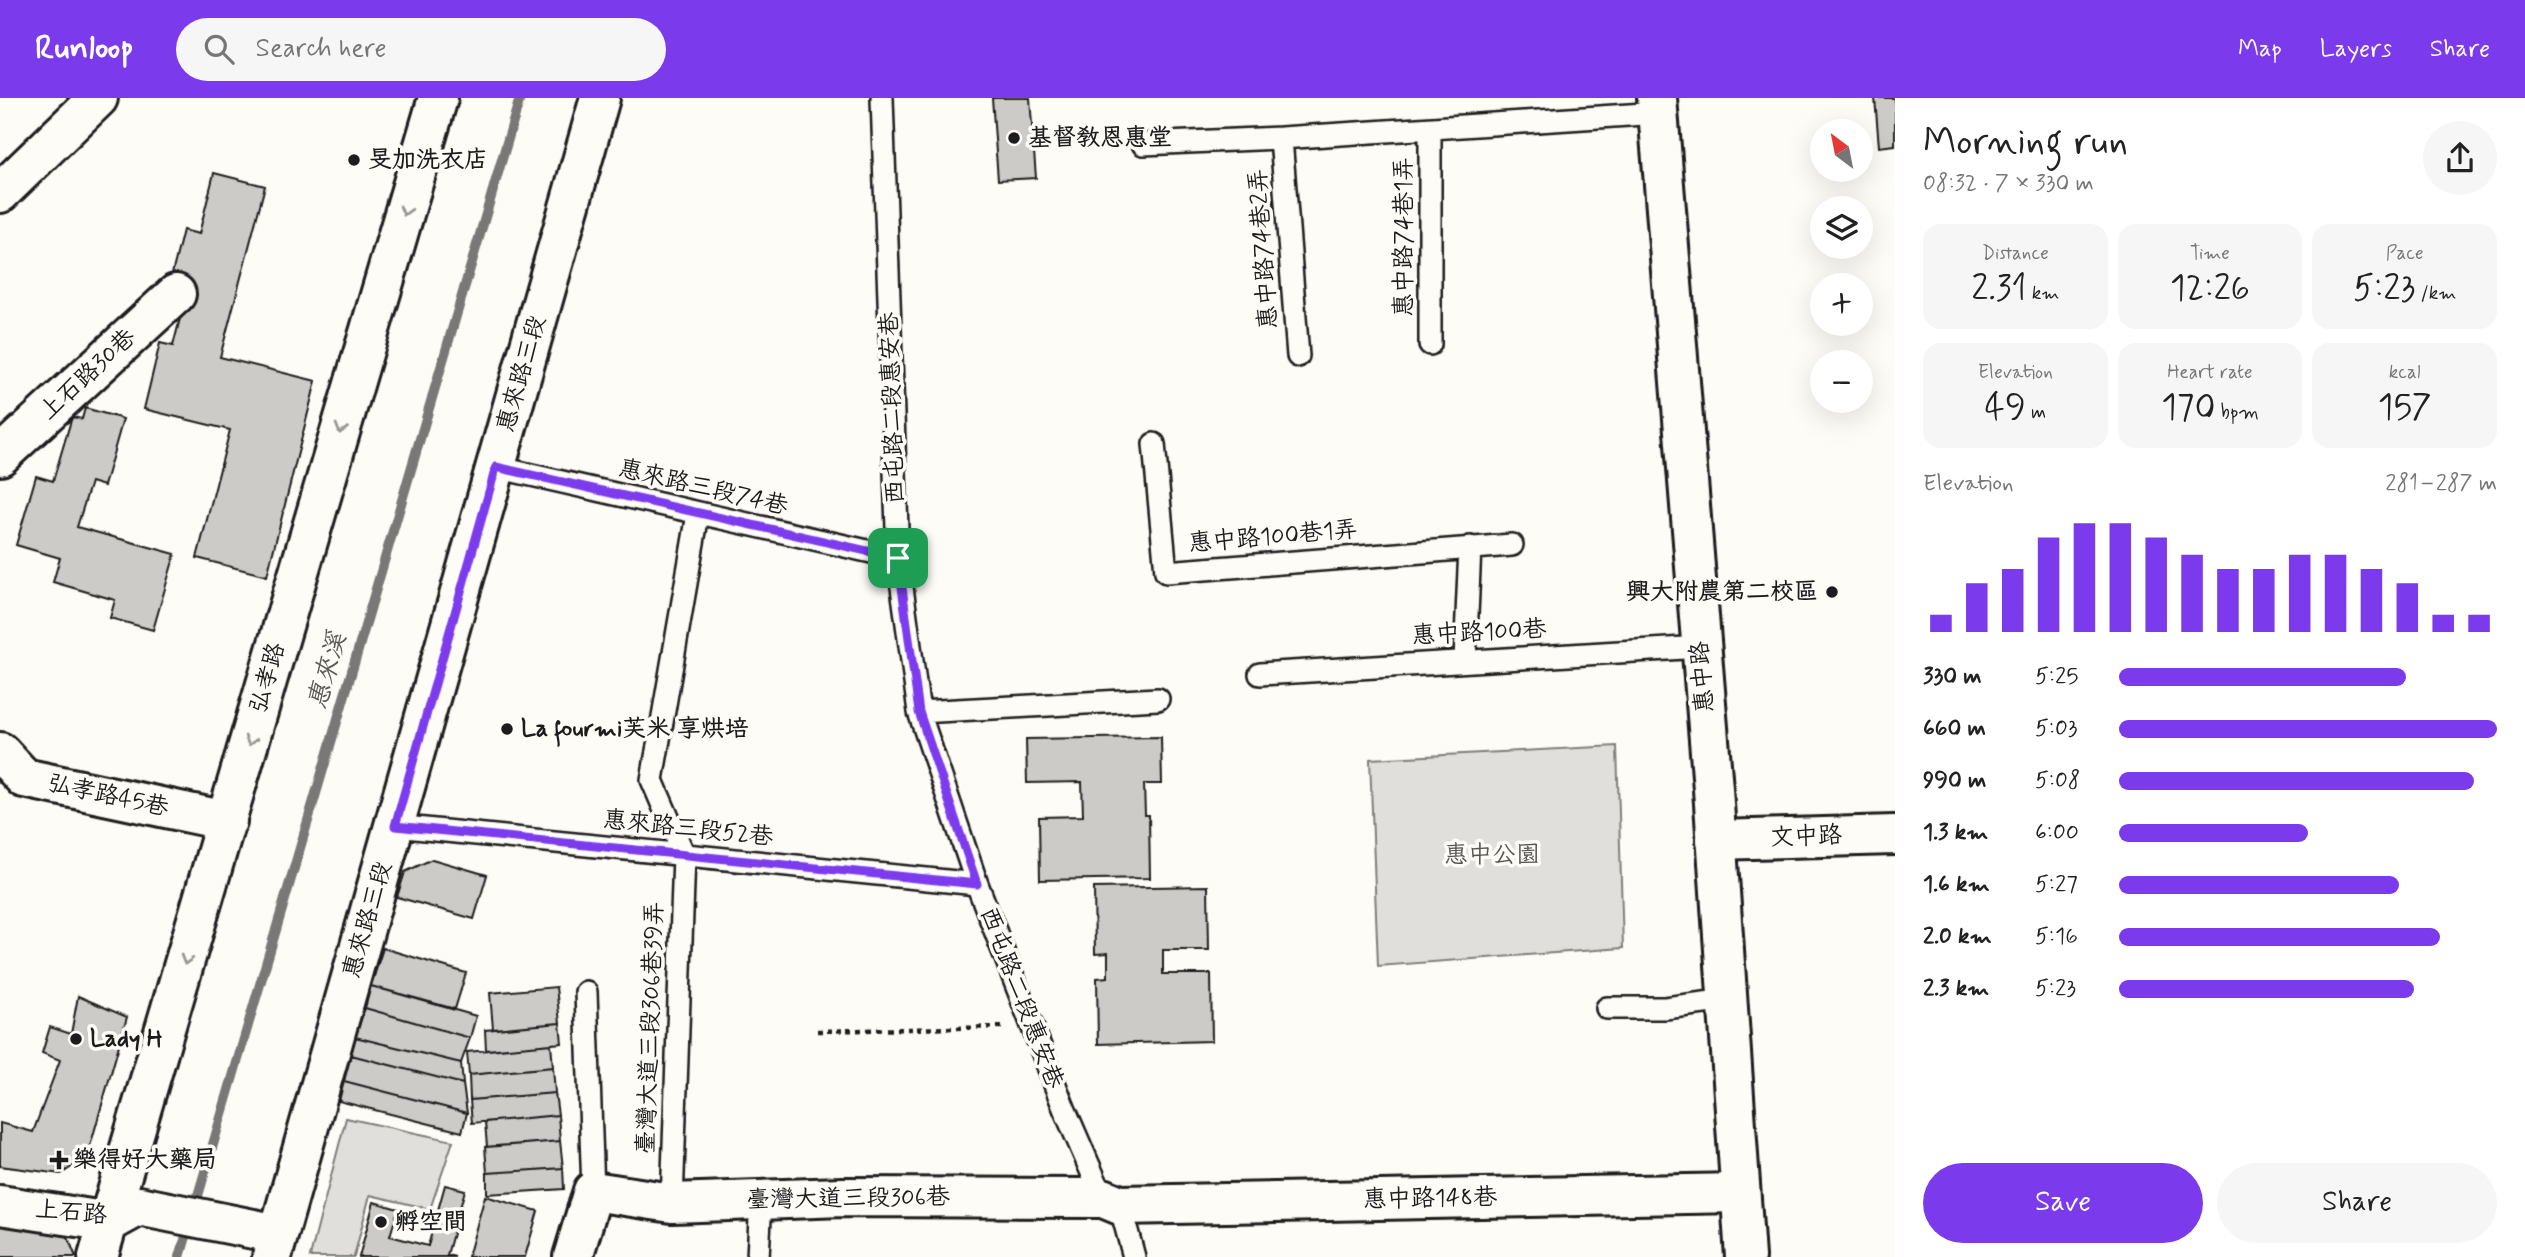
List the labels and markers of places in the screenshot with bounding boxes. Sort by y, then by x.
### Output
place label: 基督教恩惠堂 [1028,123,1172,154]
marker: 基督教恩惠堂 [1006,130,1022,146]
place label: 旻加洗衣店 [368,145,488,176]
marker: 旻加洗衣店 [346,152,362,168]
pin [868,528,928,588]
place label: 興大附農第二校區 [1626,577,1818,608]
marker: 興大附農第二校區 [1824,584,1840,600]
place label: La fourmi芙米 享烘培 [521,714,749,747]
marker: La fourmi芙米 享烘培 [499,721,515,737]
place label: Lady H [90,1024,163,1055]
marker: Lady H [68,1031,84,1047]
place label: 樂得好大藥局 [73,1145,217,1176]
marker: 樂得好大藥局 [51,1152,67,1168]
place label: 孵空間 [395,1207,467,1238]
marker: 孵空間 [373,1214,389,1230]

